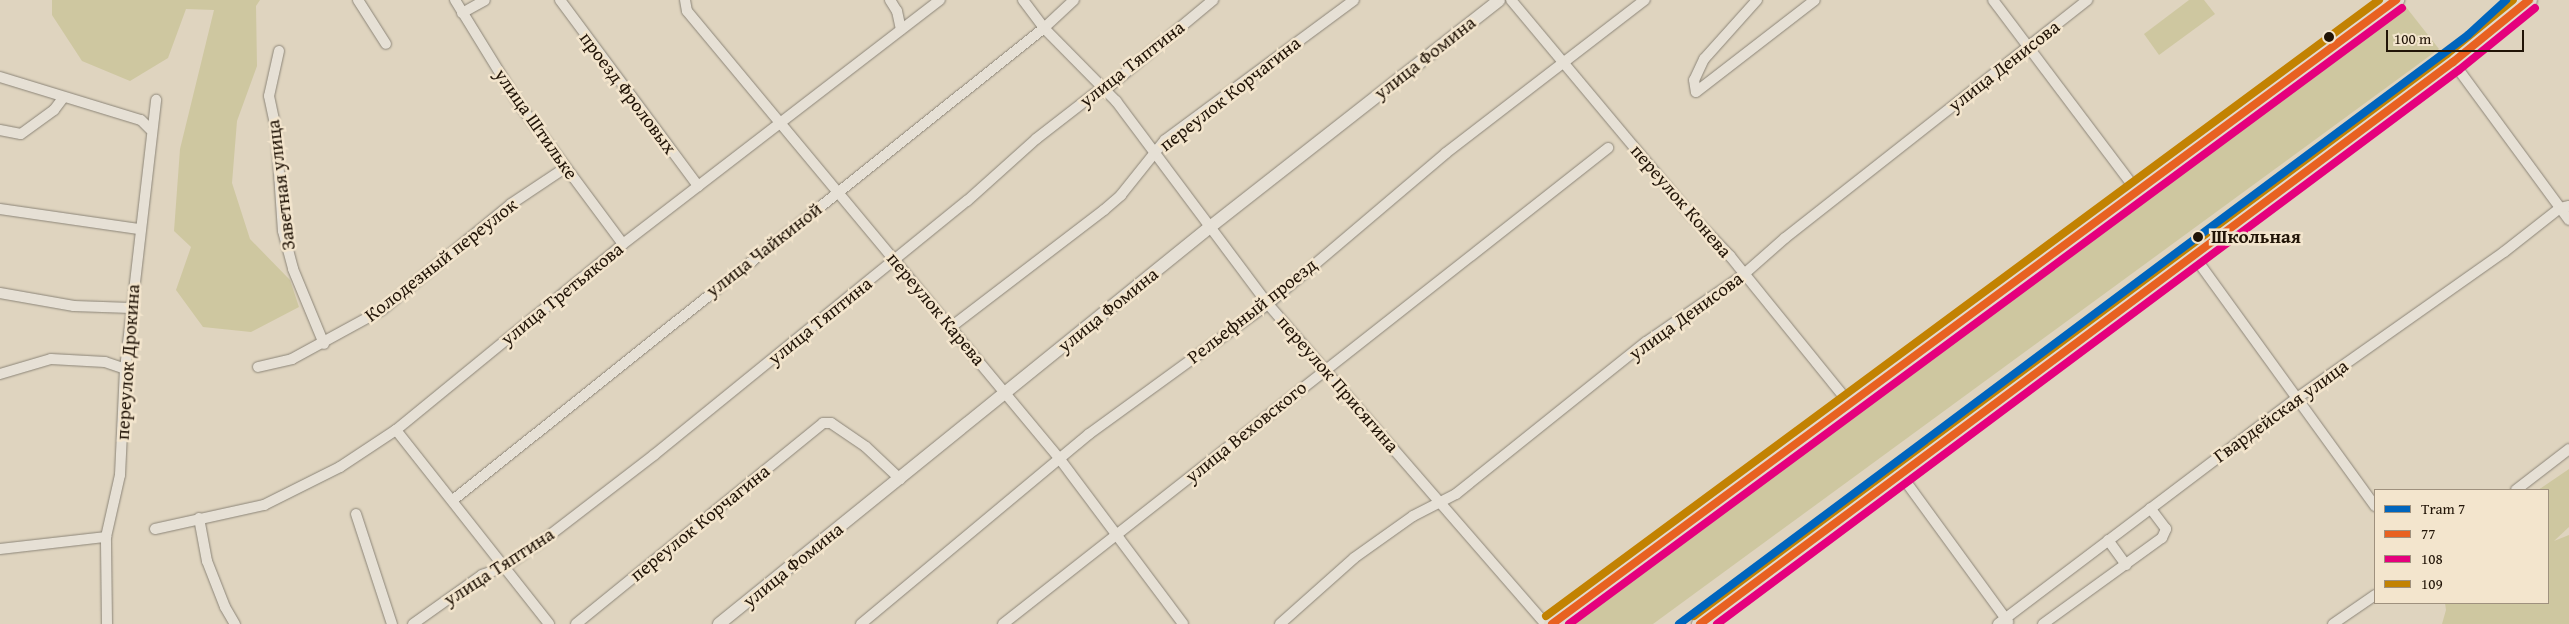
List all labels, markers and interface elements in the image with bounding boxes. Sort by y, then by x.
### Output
street label: улица Фомина [1370,11,1480,105]
street label: улица Денисова [1944,15,2064,117]
street label: улица Тяптина [1075,16,1189,112]
scale bar [2389,20,2526,52]
street label: проезд Фроловых [575,27,681,159]
text: 100 m [2394,28,2431,49]
street label: переулок Корчагина [1155,32,1305,156]
unlabelled marker [2324,32,2334,42]
street label: улица Штильке [489,64,583,184]
street label: Заветная улица [262,118,300,252]
street label: переулок Конева [1626,140,1736,262]
street label: Колодезный переулок [360,193,522,327]
street label: улица Чайкиной [702,198,826,302]
place label: Школьная [2211,226,2301,248]
marker: Школьная [2189,228,2207,246]
street label: улица Третьякова [496,238,628,350]
street label: переулок Карева [882,248,990,370]
street label: Рельефный проезд [1183,253,1321,369]
street label: улица Фомина [1053,263,1163,357]
street label: улица Денисова [1625,267,1747,365]
street label: улица Тяптина [763,272,877,370]
street label: переулок Дрокина [111,283,145,441]
street label: переулок Присягина [1272,311,1404,457]
street label: Гвардейская улица [2209,355,2353,467]
street label: улица Веховского [1181,376,1311,488]
street label: переулок Корчагина [626,460,774,586]
legend [2374,489,2549,604]
text: Tram 7 [2421,498,2465,519]
street label: улица Фомина [738,518,848,612]
street label: улица Тяптина [440,523,558,611]
text: 77 [2421,523,2435,544]
text: 108 [2421,548,2443,569]
text: 109 [2421,573,2443,594]

